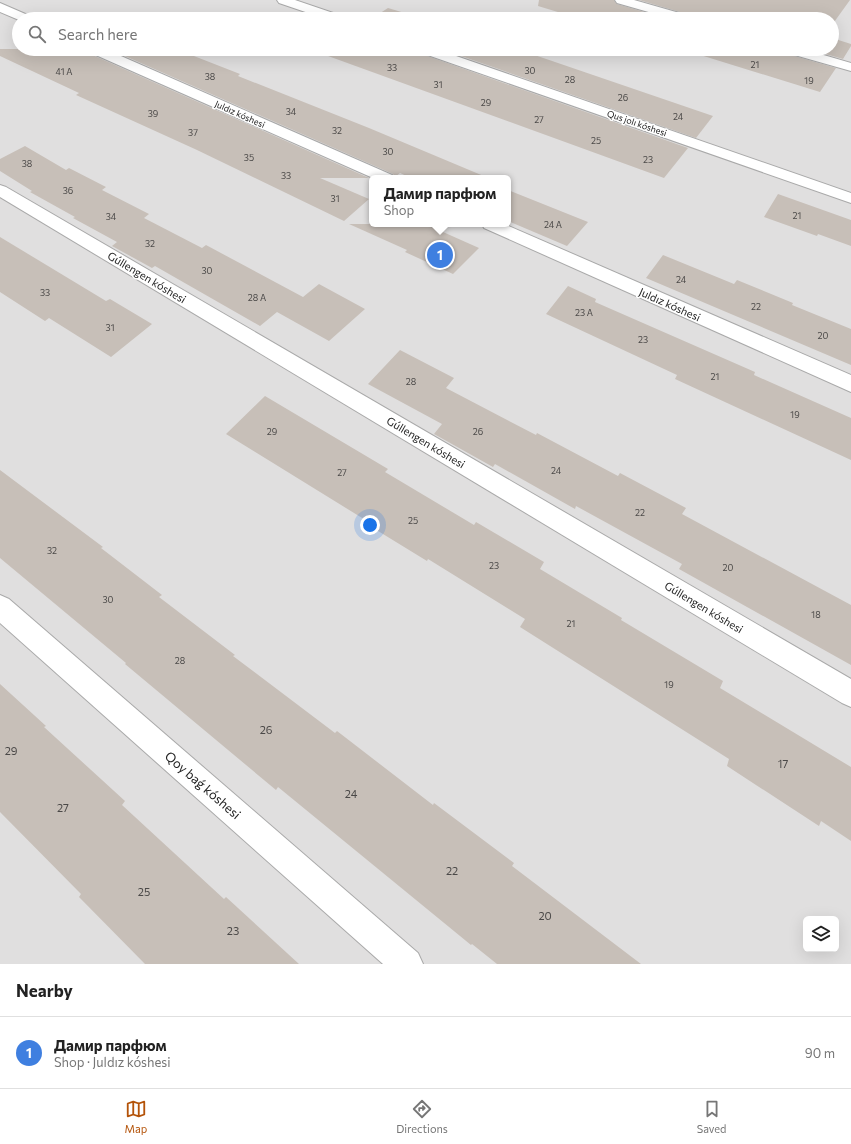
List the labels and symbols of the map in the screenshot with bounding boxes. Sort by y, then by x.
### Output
house number: 21 [751,59,759,70]
house number: 33 [387,62,397,73]
house number: 30 [524,65,536,76]
house number: 41 А [56,66,72,77]
house number: 38 [205,71,215,82]
house number: 28 [565,74,575,85]
house number: 19 [804,75,814,86]
house number: 31 [434,79,442,90]
house number: 26 [618,92,628,103]
house number: 29 [481,97,491,108]
street label: Juldız kóshesi [213,98,267,130]
house number: 34 [286,106,297,117]
house number: 39 [148,108,158,119]
street label: Qus jolı kóshesi [606,108,668,138]
house number: 24 [673,111,684,122]
house number: 27 [534,114,544,125]
house number: 32 [332,125,342,136]
house number: 37 [188,127,198,138]
house number: 25 [591,135,601,146]
house number: 30 [382,146,394,157]
house number: 35 [244,152,254,163]
house number: 23 [643,154,653,165]
house number: 38 [22,158,32,169]
house number: 33 [281,170,291,181]
house number: 36 [63,185,73,196]
house number: 31 [331,193,339,204]
house number: 21 [793,210,801,221]
house number: 34 [106,211,117,222]
house number: 24 А [544,219,562,230]
house number: 32 [145,238,155,249]
pin: 1 [427,240,453,270]
street label: Gúllengen kóshesi [105,248,189,306]
house number: 30 [201,265,213,276]
house number: 24 [676,274,687,285]
street label: Juldız kóshesi [637,285,703,324]
house number: 33 [40,287,50,298]
house number: 28 А [248,292,266,303]
house number: 22 [751,301,761,312]
house number: 23 А [575,307,593,318]
house number: 31 [106,322,114,333]
house number: 20 [818,330,829,341]
house number: 23 [638,334,648,345]
house number: 21 [711,371,719,382]
house number: 28 [406,376,416,387]
house number: 19 [790,409,800,420]
street label: Gúllengen kóshesi [384,413,468,471]
house number: 29 [267,426,277,437]
house number: 26 [473,426,483,437]
house number: 24 [551,465,562,476]
house number: 27 [337,467,347,478]
house number: 22 [635,507,645,518]
your location [360,515,380,535]
house number: 25 [408,515,418,526]
house number: 32 [47,545,57,556]
house number: 23 [489,560,499,571]
house number: 20 [723,562,734,573]
street label: Gúllengen kóshesi [662,578,746,636]
house number: 30 [102,594,114,605]
house number: 18 [811,609,821,620]
house number: 21 [567,618,575,629]
house number: 28 [175,655,185,666]
house number: 19 [664,679,674,690]
house number: 26 [260,723,273,736]
house number: 29 [5,744,18,757]
street label: Qoy baǵ kóshesi [162,748,244,822]
house number: 17 [778,757,788,770]
house number: 24 [345,787,358,800]
house number: 27 [57,801,69,814]
house number: 22 [446,864,458,877]
house number: 25 [138,885,150,898]
house number: 20 [538,909,552,922]
house number: 23 [227,924,239,937]

